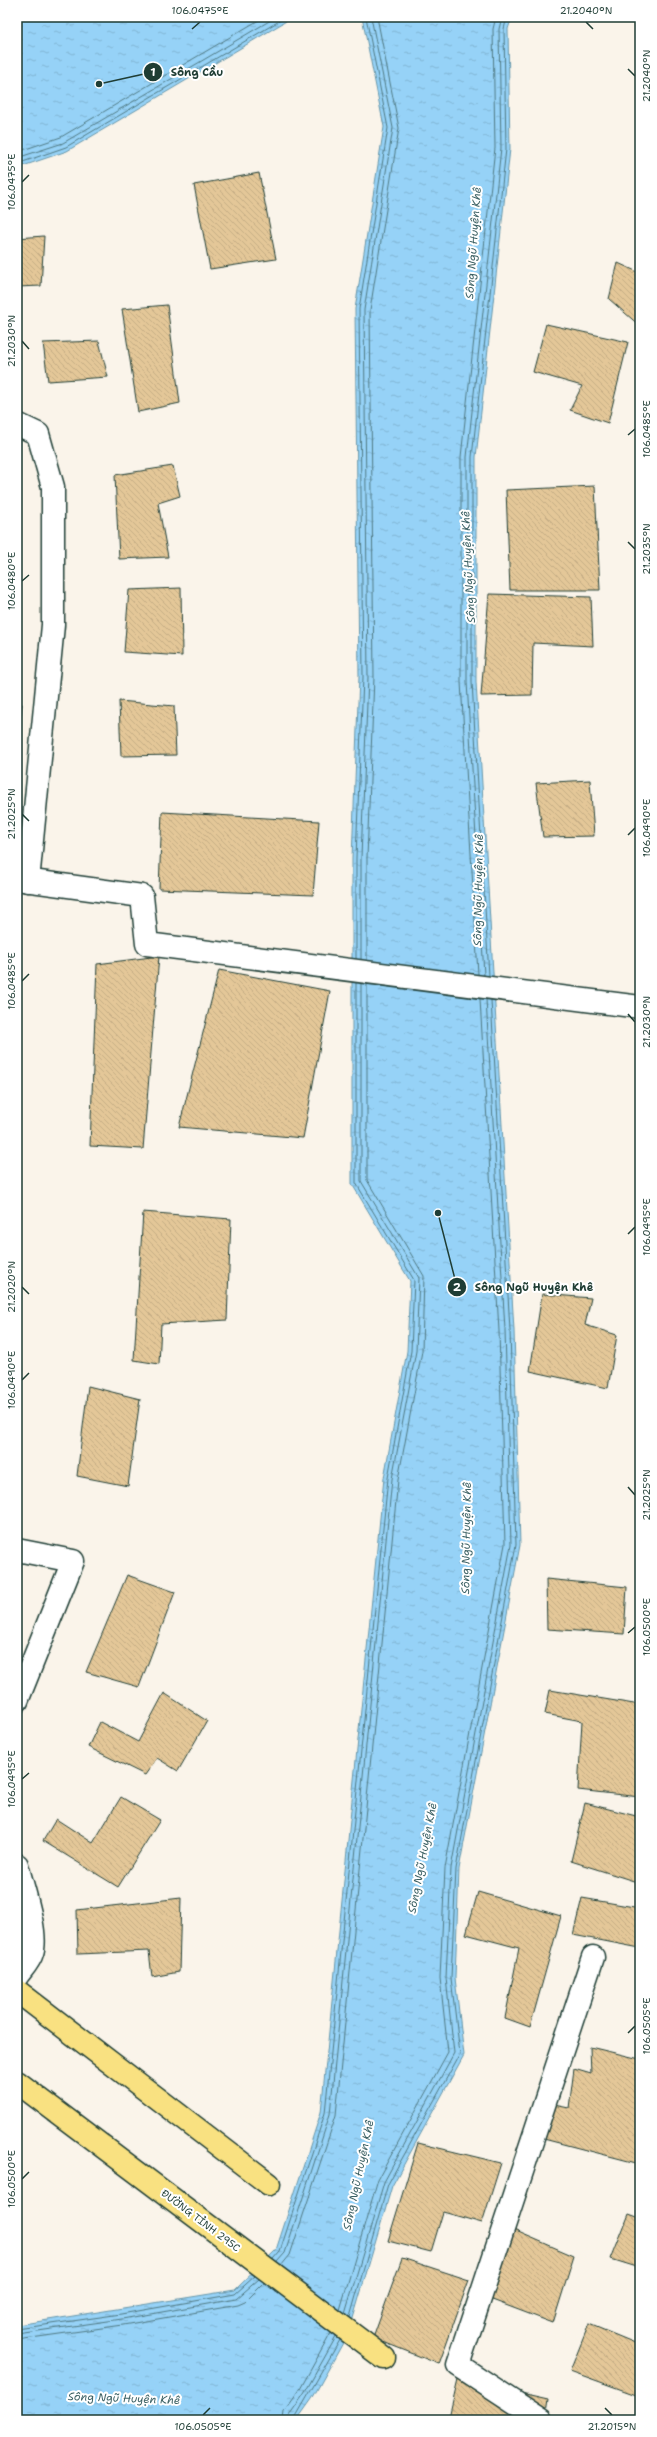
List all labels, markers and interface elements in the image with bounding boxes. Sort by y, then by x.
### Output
text: 106.0475°E [171,4,229,17]
text: 21.2040°N [560,4,612,17]
text: 21.2040°N [640,50,653,102]
callout: Sông Cầu [143,60,231,83]
text: 1 [150,64,156,80]
text: Sông Cầu [171,65,223,80]
text: 106.0475°E [5,153,18,211]
water label: Sông Ngũ Huyện Khê [462,186,485,300]
text: 21.2030°N [5,315,18,367]
text: 106.0485°E [640,400,653,458]
water label: Sông Ngũ Huyện Khê [458,510,479,623]
text: 21.2035°N [640,523,653,575]
text: 106.0480°E [5,552,18,610]
text: 21.2025°N [5,788,18,840]
text: 106.0490°E [640,799,653,857]
water label: Sông Ngũ Huyện Khê [470,833,487,946]
text: 106.0485°E [5,952,18,1010]
text: 21.2030°N [640,996,653,1048]
text: 106.0495°E [640,1198,653,1256]
text: 21.2020°N [5,1261,18,1313]
callout: Sông Ngũ Huyện Khê [447,1275,602,1298]
text: 2 [453,1279,462,1295]
text: Sông Ngũ Huyện Khê [475,1280,594,1295]
text: 106.0490°E [5,1351,18,1409]
text: 21.2025°N [640,1469,653,1521]
water label: Sông Ngũ Huyện Khê [458,1481,475,1594]
text: 106.0500°E [640,1598,653,1656]
text: 106.0495°E [5,1750,18,1808]
water label: Sông Ngũ Huyện Khê [404,1801,441,1915]
text: 106.0505°E [640,1997,653,2055]
water label: Sông Ngũ Huyện Khê [339,2118,378,2232]
text: 106.0500°E [5,2150,18,2208]
street label: ĐƯỜNG TỈNH 295C [159,2186,243,2254]
water label: Sông Ngũ Huyện Khê [68,2389,181,2408]
text: 106.0505°E [174,2420,232,2433]
text: 21.2015°N [588,2420,636,2433]

